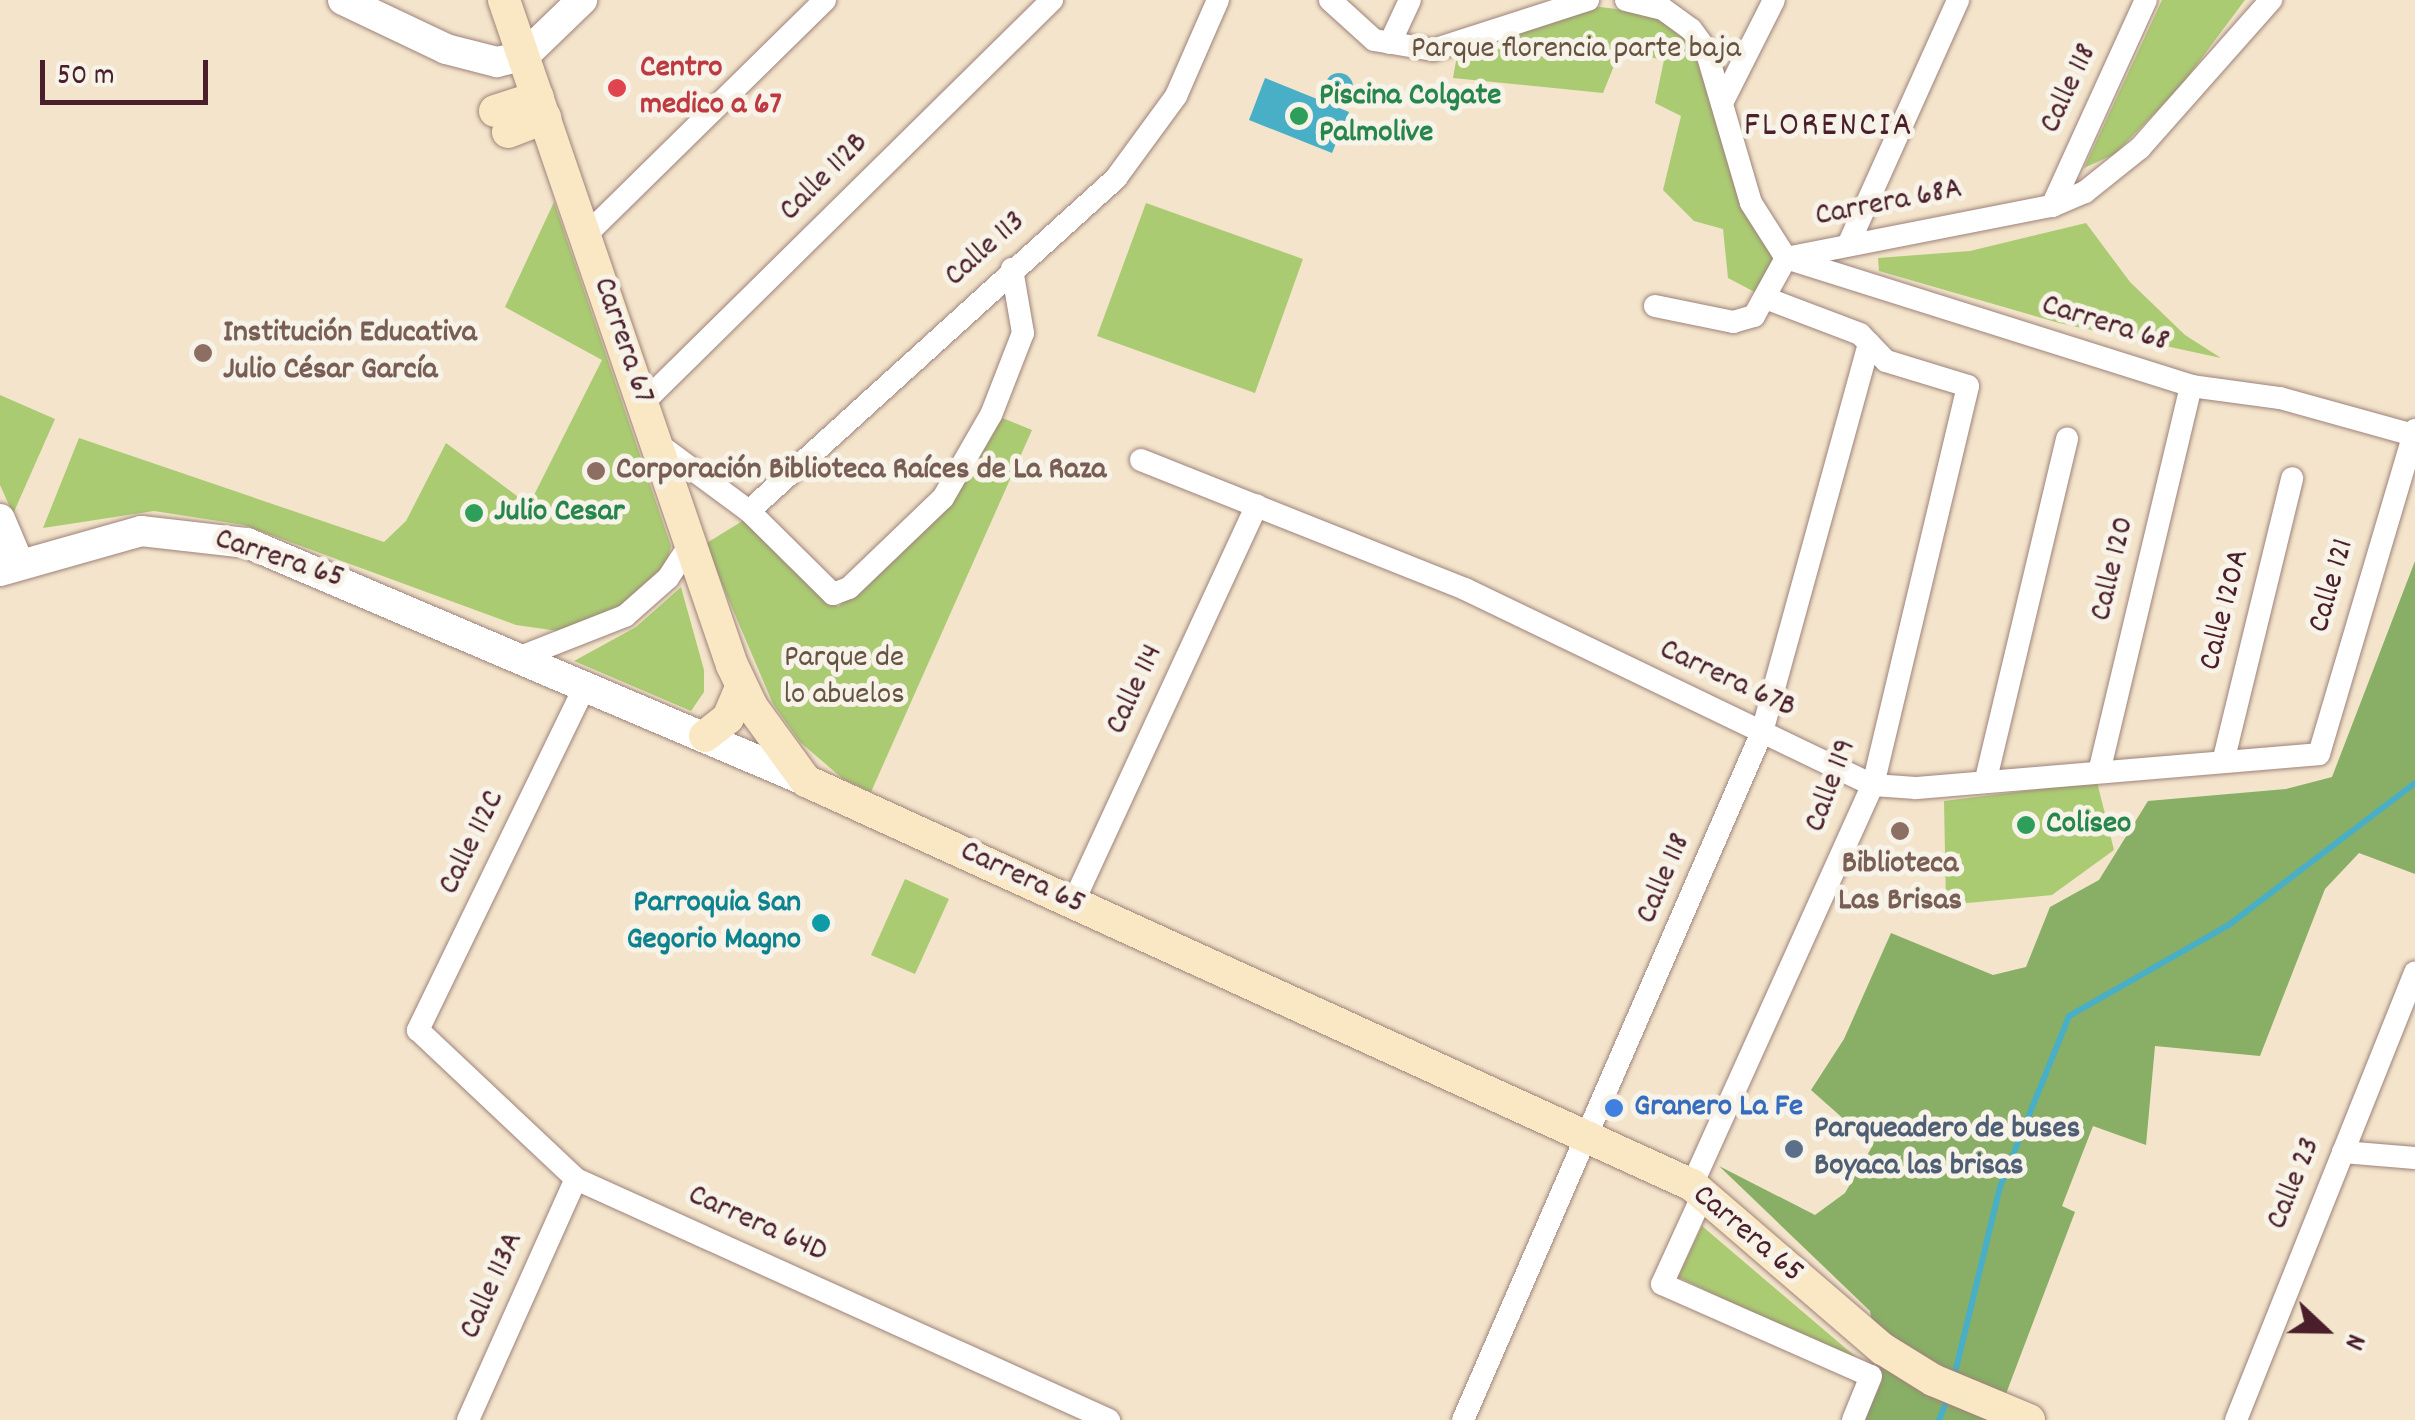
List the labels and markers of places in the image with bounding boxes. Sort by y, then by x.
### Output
place label: Centro medico a 67 [640,51,782,126]
marker: Centro medico a 67 [604,75,630,101]
place label: Piscina Colgate Palmolive [1319,79,1501,154]
marker: Piscina Colgate Palmolive [1288,105,1310,127]
place label: Institución Educativa Julio César García [223,316,477,391]
marker: Institución Educativa Julio César García [192,342,214,364]
place label: Corporación Biblioteca Raíces de La Raza [616,452,1106,490]
marker: Corporación Biblioteca Raíces de La Raza [585,460,607,482]
place label: Julio Cesar [494,494,625,532]
marker: Julio Cesar [463,502,485,524]
place label: Coliseo [2046,806,2131,844]
marker: Coliseo [2015,814,2037,836]
marker: Biblioteca Las Brisas [1889,820,1911,842]
place label: Biblioteca Las Brisas [1838,847,1962,922]
place label: Parroquia San Gegorio Magno [626,886,801,961]
marker: Parroquia San Gegorio Magno [810,912,832,934]
place label: Granero La Fe [1634,1089,1803,1127]
marker: Granero La Fe [1603,1097,1625,1119]
place label: Parqueadero de buses Boyaca las brisas [1814,1112,2080,1187]
marker: Parqueadero de buses Boyaca las brisas [1783,1138,1805,1160]

